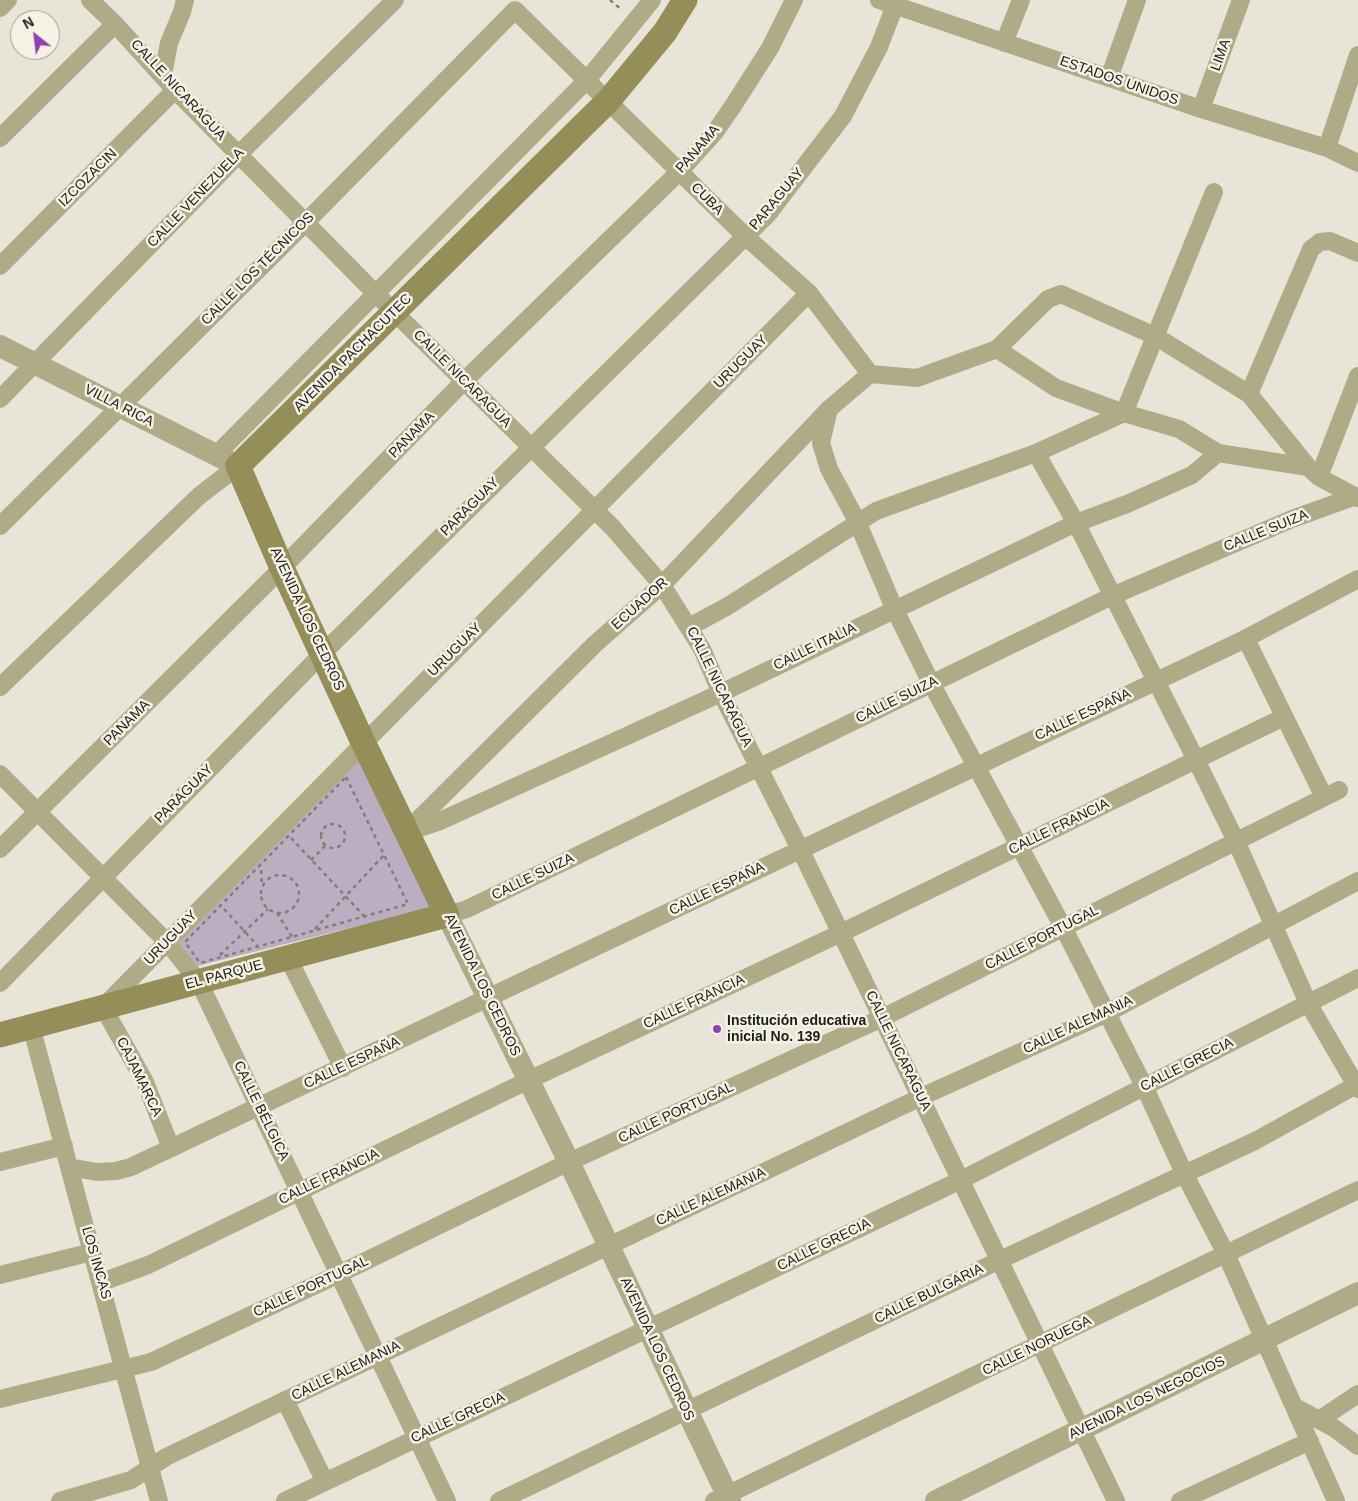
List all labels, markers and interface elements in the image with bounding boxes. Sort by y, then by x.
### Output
north arrow [10,10,60,60]
text: N [20,13,37,32]
street label: CALLE NICARAGUA [127,36,229,144]
street label: LIMA [1208,37,1234,73]
street label: ESTADOS UNIDOS [1058,53,1180,109]
street label: PANAMA [673,122,723,176]
street label: IZCOZACIN [55,145,121,211]
street label: CALLE VENEZUELA [144,145,248,251]
street label: PARAGUAY [746,165,808,233]
street label: CUBA [687,179,727,219]
street label: CALLE LOS TÉCNICOS [198,209,318,329]
street label: AVENIDA PACHACUTEC [291,291,415,415]
street label: CALLE NICARAGUA [410,327,514,431]
street label: URUGUAY [711,332,771,392]
street label: VILLA RICA [82,381,156,431]
street label: PANAMA [386,408,438,462]
street label: PARAGUAY [437,474,503,540]
street label: CALLE SUIZA [1221,506,1311,556]
street label: AVENIDA LOS CEDROS [266,545,348,693]
street label: ECUADOR [608,574,672,634]
street label: URUGUAY [425,620,485,680]
street label: CALLE ITALIA [771,620,859,674]
street label: CALLE NICARAGUA [683,624,755,750]
street label: CALLE SUIZA [853,673,941,727]
street label: CALLE ESPAÑA [1032,685,1134,745]
street label: PANAMA [101,697,153,749]
street label: PARAGUAY [151,761,217,827]
street label: CALLE FRANCIA [1006,795,1112,859]
street label: CALLE SUIZA [489,850,577,904]
street label: CALLE ESPAÑA [667,859,767,919]
street label: CALLE PORTUGAL [982,902,1102,974]
street label: URUGUAY [141,907,201,969]
street label: AVENIDA LOS CEDROS [440,911,524,1059]
street label: EL PARQUE [184,957,264,993]
street label: CALLE FRANCIA [641,971,747,1033]
street label: CALLE NICARAGUA [862,988,934,1114]
street label: CALLE ALEMANIA [1021,992,1135,1058]
place label: Institución educativa inicial No. 139 [727,1013,866,1046]
marker: Institución educativa inicial No. 139 [711,1023,723,1035]
street label: CALLE ESPAÑA [301,1033,403,1093]
street label: CALLE GRECIA [1138,1034,1236,1096]
street label: CAJAMARCA [113,1035,165,1119]
street label: CALLE BÉLGICA [230,1058,292,1164]
street label: CALLE PORTUGAL [616,1079,736,1147]
street label: CALLE FRANCIA [276,1145,382,1209]
street label: CALLE ALEMANIA [654,1164,768,1230]
street label: CALLE GRECIA [775,1215,873,1275]
street label: LOS INCAS [78,1225,114,1301]
street label: CALLE PORTUGAL [251,1253,371,1321]
street label: CALLE BULGARIA [872,1260,986,1328]
street label: AVENIDA LOS CEDROS [616,1275,698,1423]
street label: CALLE NORUEGA [980,1312,1094,1380]
street label: CALLE ALEMANIA [289,1337,403,1405]
street label: AVENIDA LOS NEGOCIOS [1066,1353,1228,1443]
street label: CALLE GRECIA [408,1389,508,1447]

